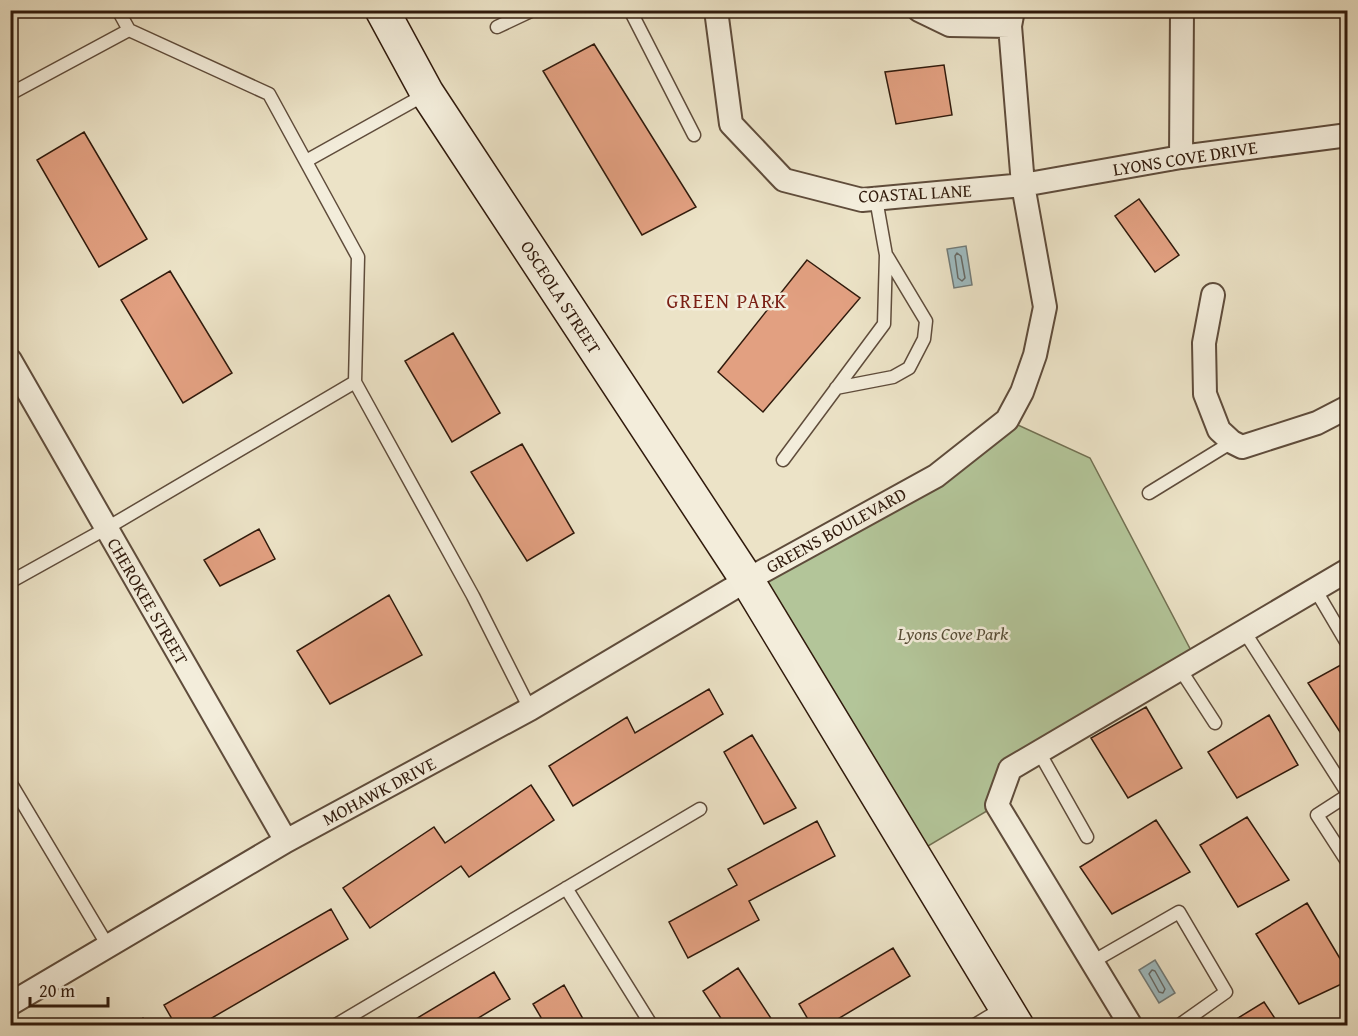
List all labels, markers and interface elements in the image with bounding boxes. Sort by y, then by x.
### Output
street label: LYONS COVE DRIVE [1111,133,1259,183]
street label: COASTAL LANE [858,177,972,209]
street label: OSCEOLA STREET [514,235,608,359]
district label: GREEN PARK [666,286,788,315]
street label: GREENS BOULEVARD [761,480,911,580]
street label: CHEROKEE STREET [101,533,195,669]
park label: Lyons Cove Park [897,620,1009,647]
street label: MOHAWK DRIVE [317,750,441,832]
scale bar [30,970,108,1008]
text: 20 m [39,977,75,1004]

